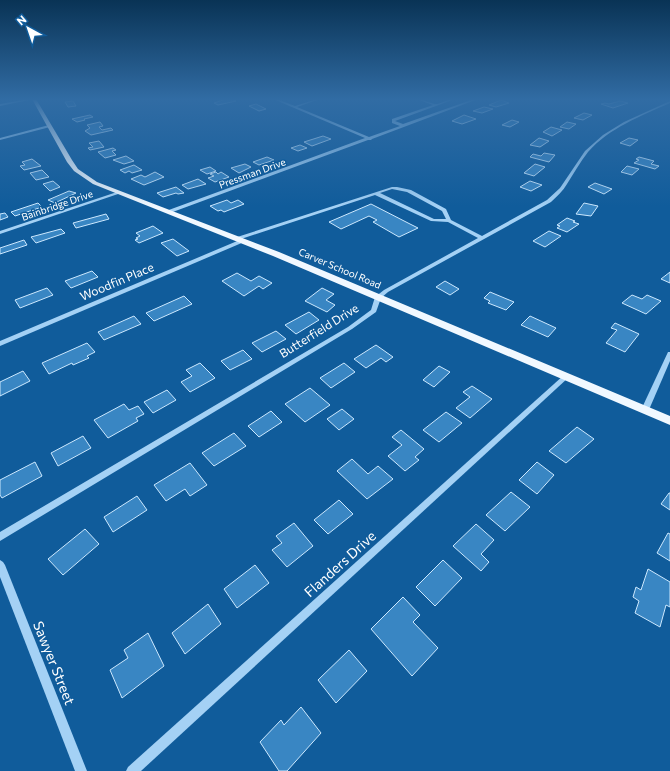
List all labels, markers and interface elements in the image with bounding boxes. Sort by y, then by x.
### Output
north arrow [8,8,48,48]
text: N [14,12,29,28]
street label: Pressman Drive [217,155,287,191]
street label: Bainbridge Drive [20,187,94,223]
street label: Carver School Road [297,245,383,291]
street label: Woodfin Place [78,259,156,303]
street label: Butterfield Drive [276,300,361,360]
street label: Flanders Drive [300,527,379,600]
street label: Sawyer Street [30,618,79,707]

